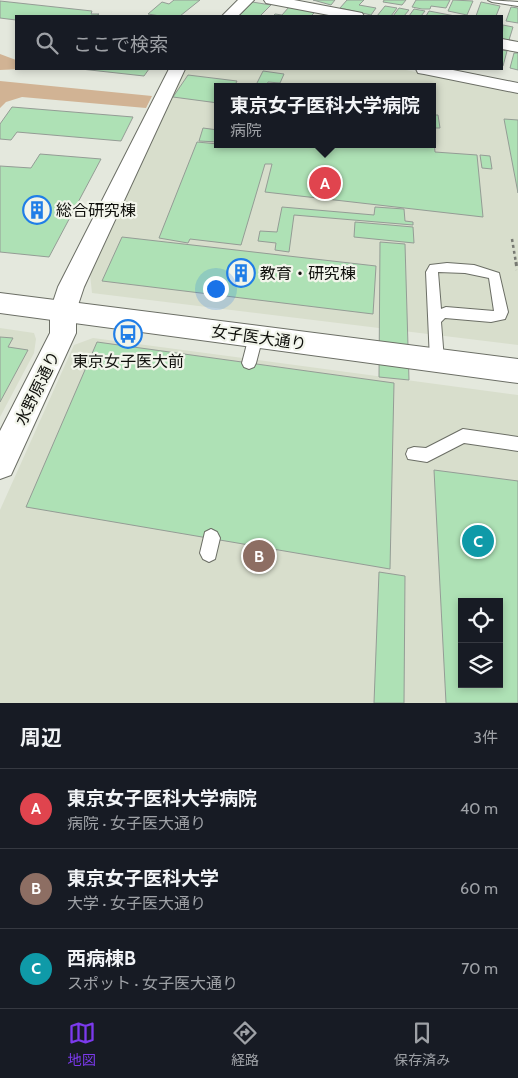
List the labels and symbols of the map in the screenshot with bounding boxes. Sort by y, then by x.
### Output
pin: A [309,164,341,202]
building icon: 総合研究棟 [22,195,52,225]
place label: 総合研究棟 [56,201,136,220]
building icon: 教育・研究棟 [226,258,256,288]
place label: 教育・研究棟 [260,264,356,283]
your location [203,276,229,302]
bus stop icon: 東京女子医大前 [113,319,143,349]
street label: 女子医大通り [210,321,308,354]
street label: 水野原通り [11,348,64,428]
place label: 東京女子医大前 [72,352,184,371]
pin: C [462,522,494,560]
pin: B [243,537,275,575]

